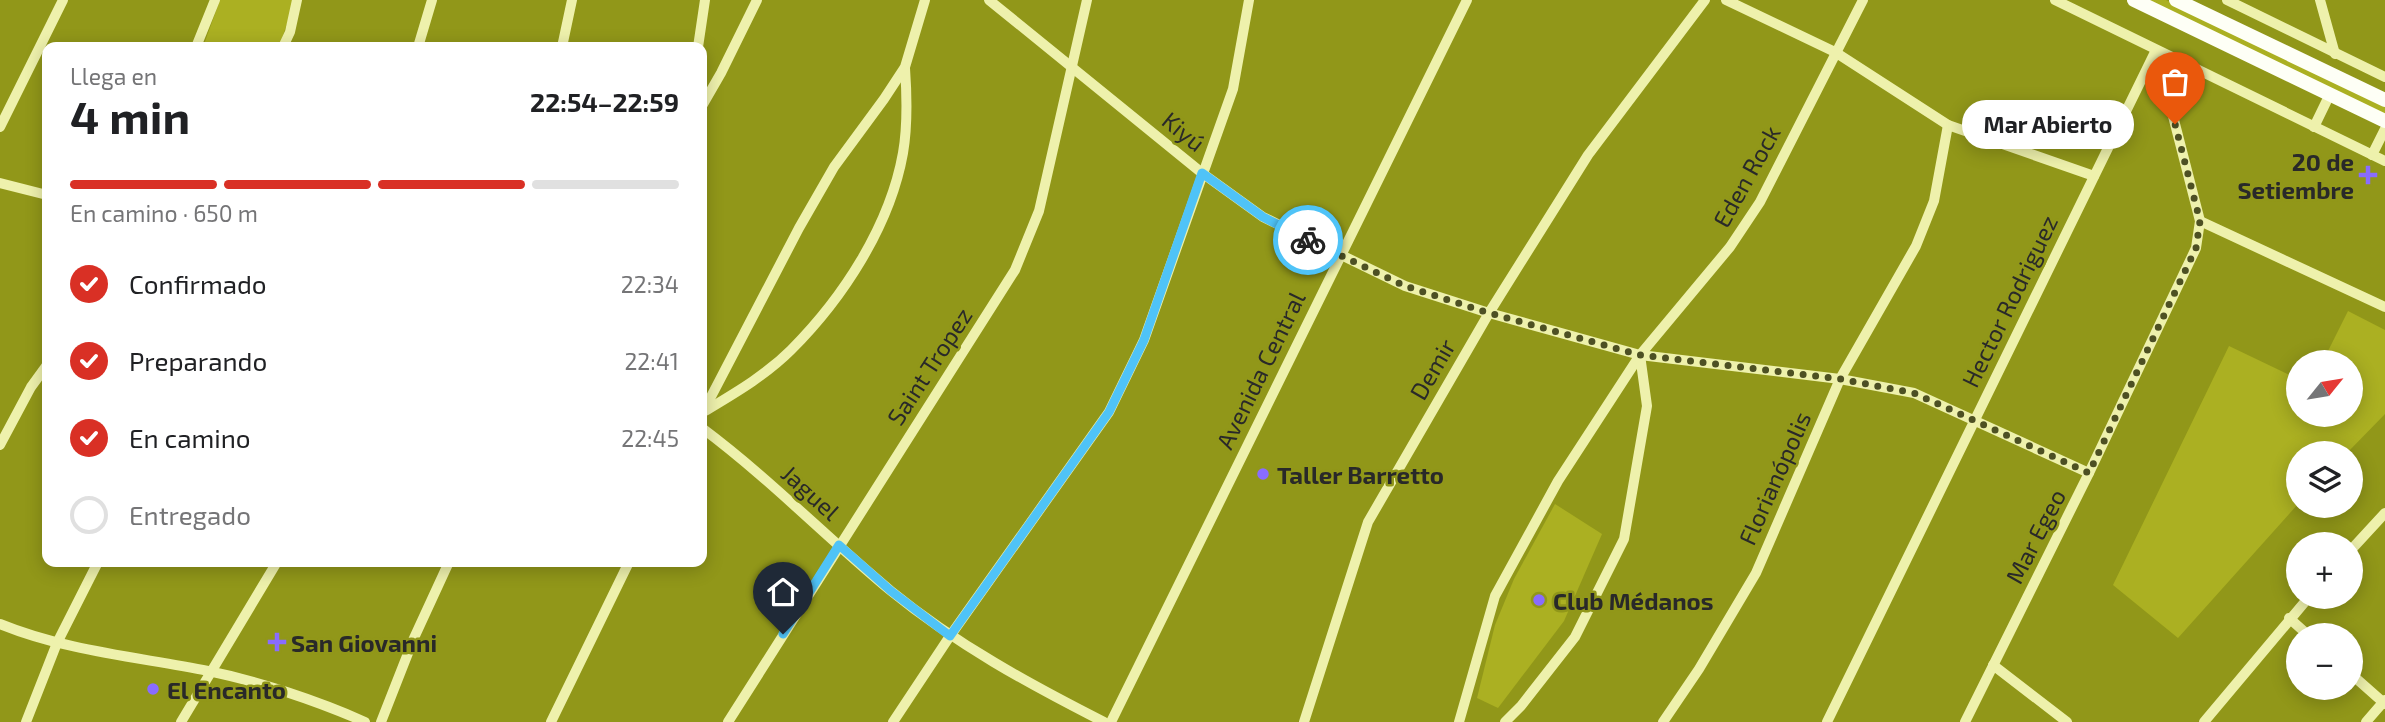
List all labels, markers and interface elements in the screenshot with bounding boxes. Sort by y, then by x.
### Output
pin [2145,52,2205,124]
text: Llega en [70,62,157,90]
icon: bag [2156,63,2194,101]
text: 22:54–22:59 [530,86,679,117]
text: 4 min [70,88,190,143]
callout: Mar Abierto [1962,100,2133,148]
street label: Kiyú [1157,105,1211,157]
text: Mar Abierto [1984,110,2112,138]
street label: Eden Rock [1706,120,1786,232]
place label: 20 de Setiembre [2237,147,2354,204]
marker: 20 de Setiembre [2360,167,2376,183]
text: En camino · 650 m [70,199,258,227]
courier [1273,205,1343,275]
street label: Hector Rodriguez [1955,210,2063,392]
icon: bike [1289,221,1327,259]
icon: check [70,265,108,303]
text: Confirmado [129,268,267,299]
text: 22:34 [621,270,679,298]
street label: Avenida Central [1209,286,1311,454]
street label: Saint Tropez [880,302,978,430]
street label: Demir [1403,333,1461,405]
icon: check [70,342,108,380]
text: Preparando [129,345,267,376]
text: 22:41 [624,347,679,375]
north arrow [2286,350,2362,427]
map controls [2286,350,2363,700]
street label: Florianópolis [1732,407,1816,549]
icon: check [70,419,108,457]
text: En camino [129,422,251,453]
text: 22:45 [621,424,679,452]
button: layers [2286,441,2363,518]
street label: Jaguel [776,458,846,526]
place label: Taller Barretto [1277,460,1444,489]
marker: Taller Barretto [1255,466,1271,482]
street label: Mar Egeo [1999,484,2071,588]
text: Entregado [129,499,251,530]
button: + [2286,532,2363,609]
pin [753,562,813,634]
icon: home [764,573,802,611]
place label: Club Médanos [1553,586,1714,615]
marker: Club Médanos [1531,592,1547,608]
button: − [2286,623,2363,700]
place label: San Giovanni [291,628,437,657]
marker: San Giovanni [269,634,285,650]
place label: El Encanto [167,675,286,704]
marker: El Encanto [145,681,161,697]

